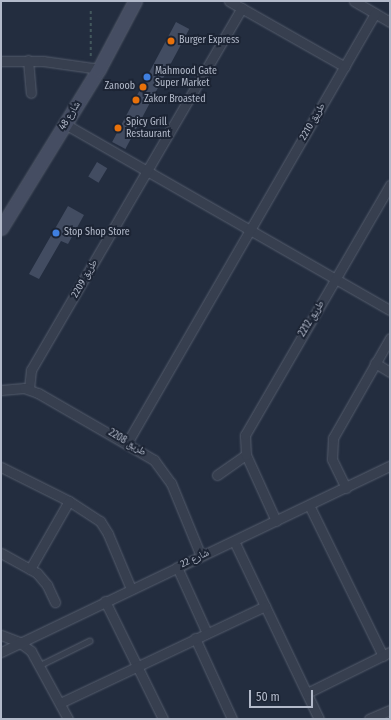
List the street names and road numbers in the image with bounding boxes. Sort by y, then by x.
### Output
street label: شارع 48 [57,100,83,132]
street label: طريق 2210 [298,101,328,143]
street label: طريق 2209 [69,258,101,300]
street label: طريق 2212 [297,299,327,339]
street label: طريق 2208 [106,427,148,459]
street label: شارع 22 [179,547,211,571]

